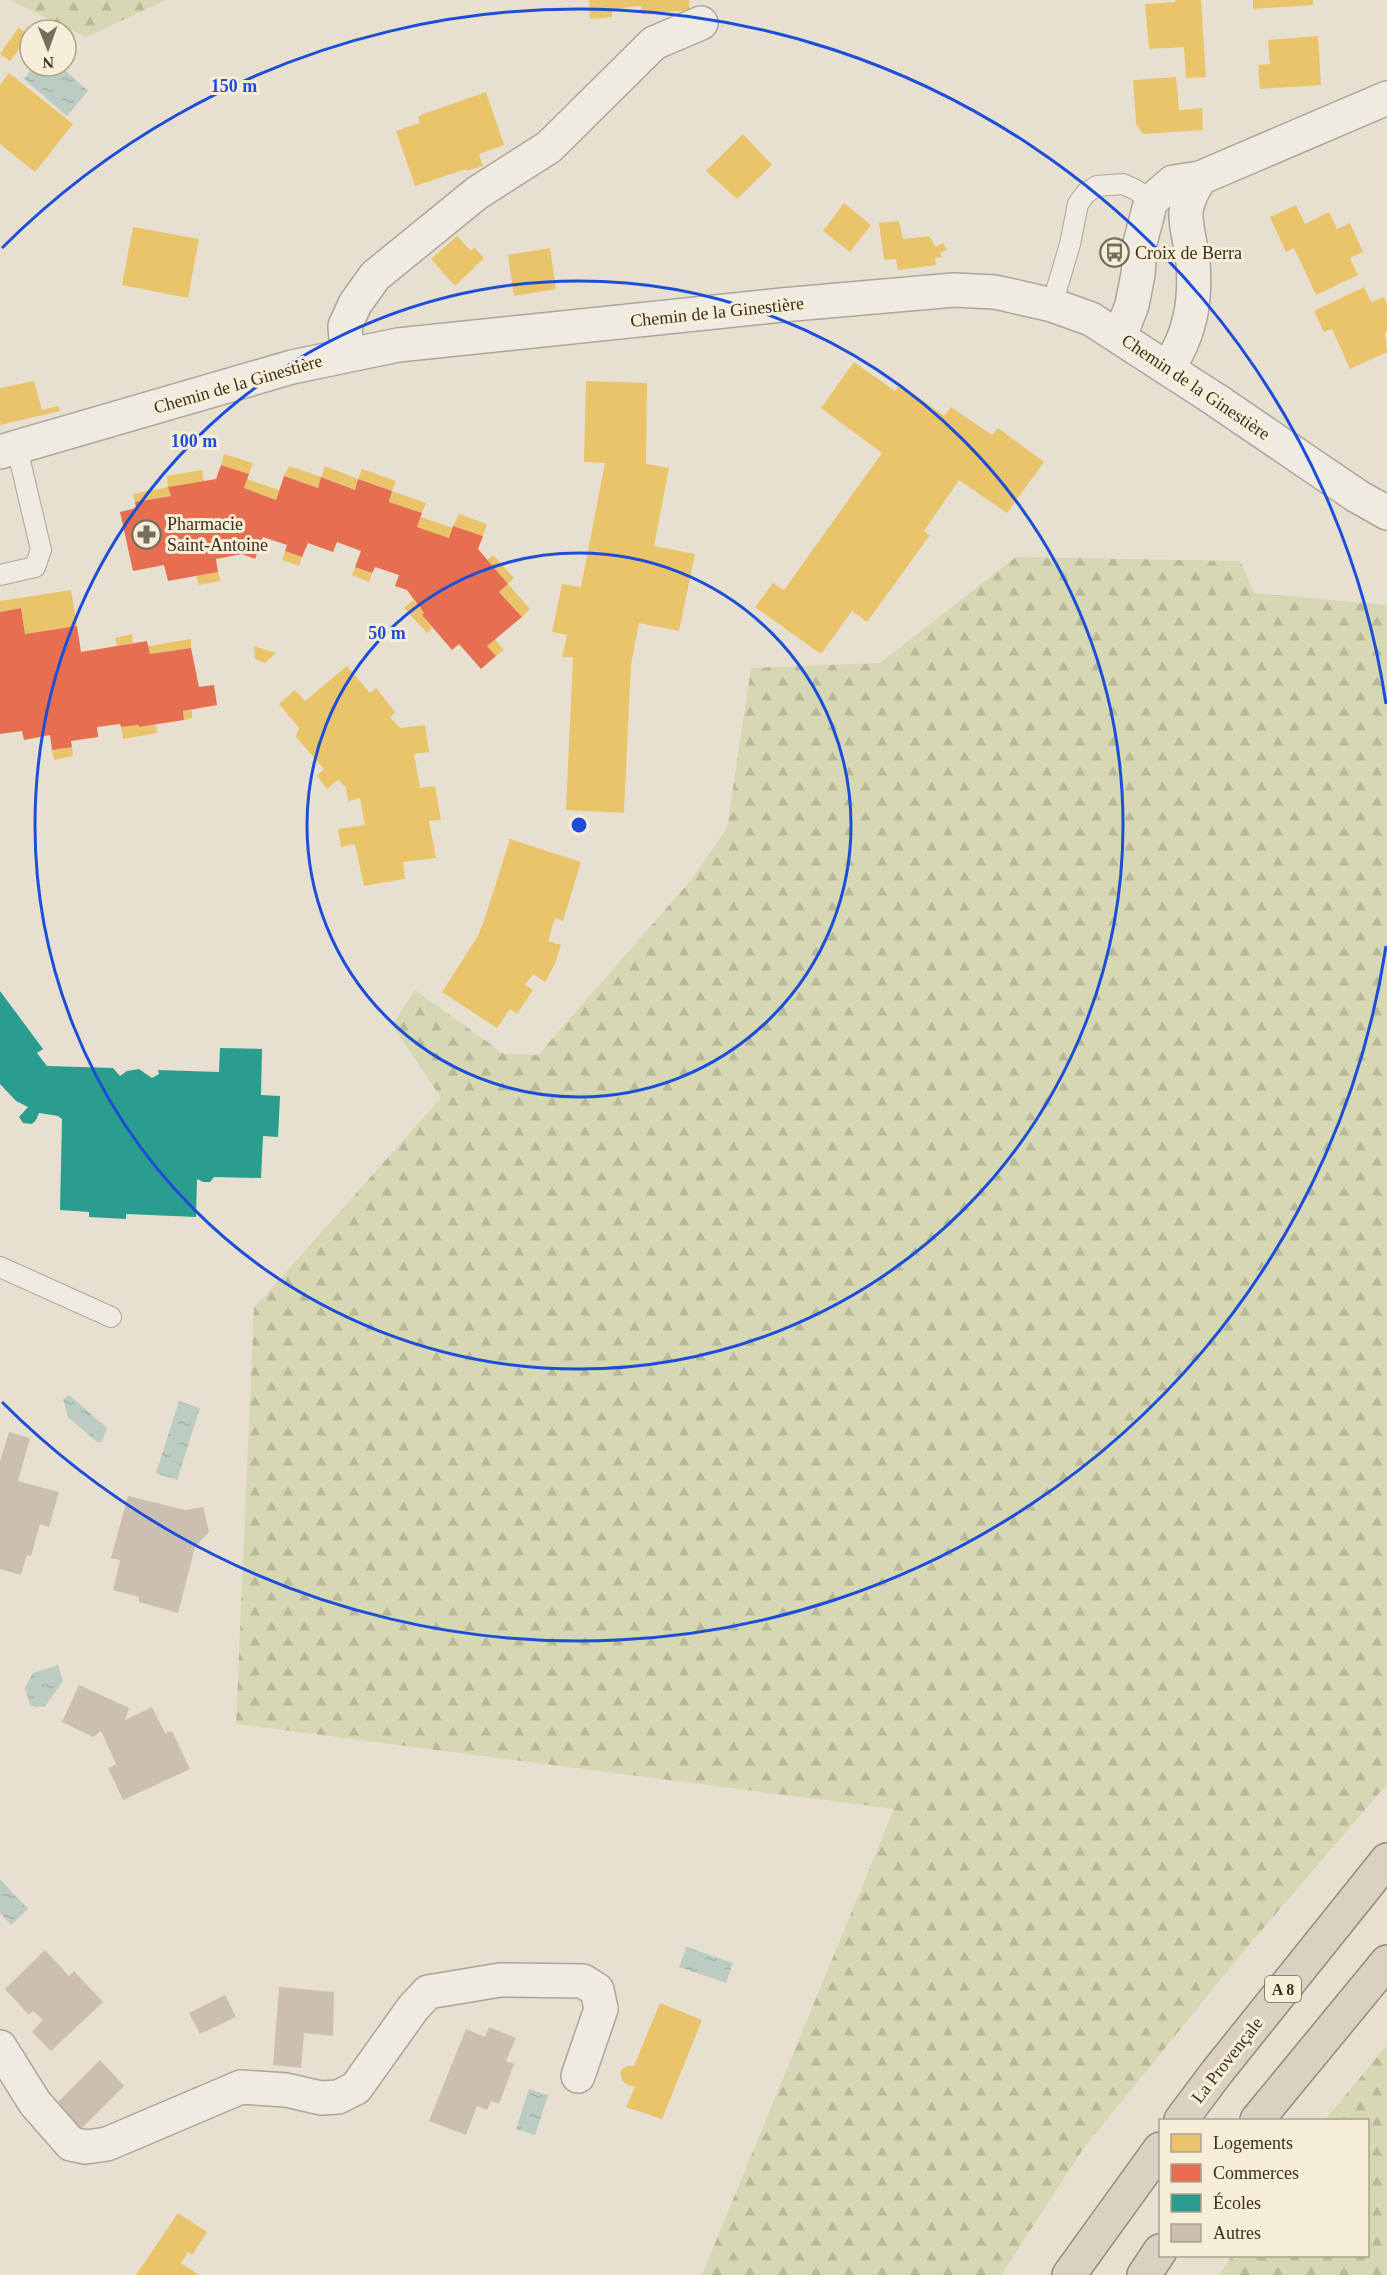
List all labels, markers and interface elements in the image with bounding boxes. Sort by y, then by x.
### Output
north arrow [18,18,78,78]
text: N [42,54,54,71]
text: 150 m [211,76,257,96]
bus stop icon: Croix de Berra [1098,237,1130,269]
place label: Croix de Berra [1135,243,1242,263]
street label: Chemin de la Ginestière [629,293,805,331]
street label: Chemin de la Ginestière [1118,330,1274,444]
street label: Chemin de la Ginestière [151,350,325,418]
text: 100 m [171,431,217,451]
place label: Pharmacie Saint-Antoine [167,514,268,555]
pharmacy icon: Pharmacie Saint-Antoine [130,518,162,550]
text: 50 m [368,623,406,643]
centre of rings [569,815,589,835]
road number: A 8 [1265,1976,1301,2002]
street label: La Provençale [1187,2013,1267,2107]
legend [1159,2119,1369,2257]
text: Logements [1213,2133,1293,2153]
text: Commerces [1213,2163,1299,2183]
text: Écoles [1213,2192,1261,2213]
text: Autres [1213,2223,1261,2243]

